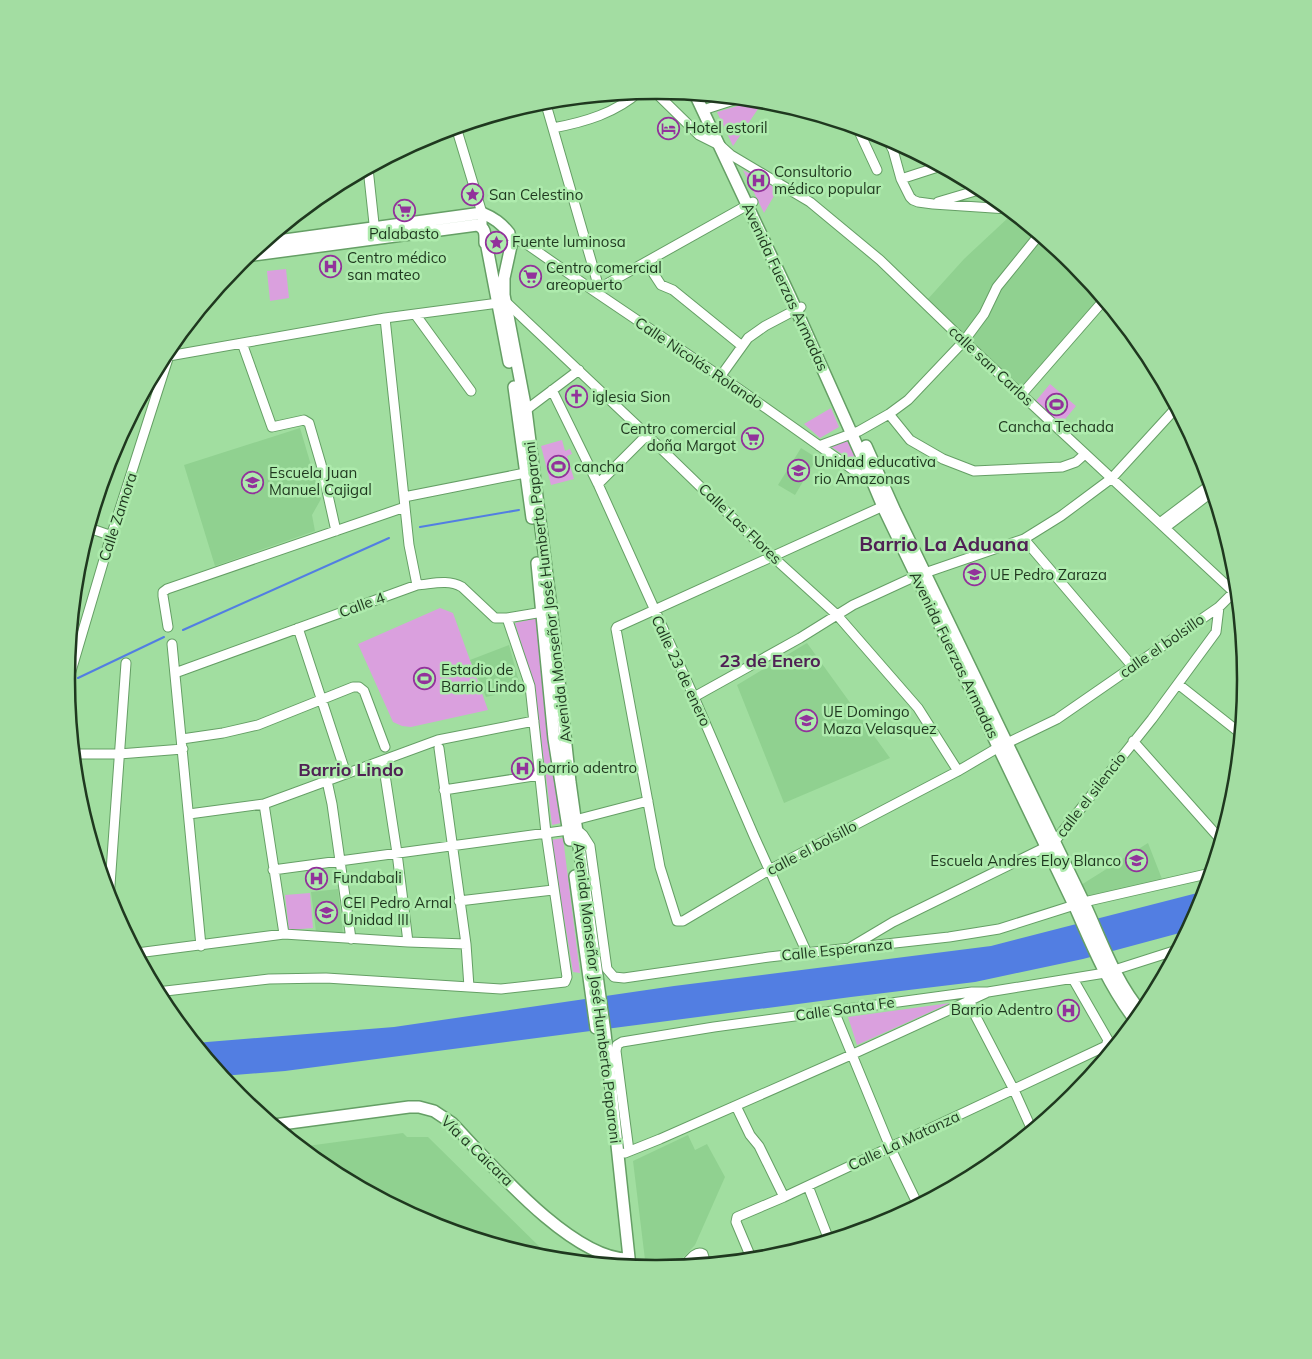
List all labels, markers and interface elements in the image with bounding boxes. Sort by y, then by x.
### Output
hotel icon: Hotel estoril [657,116,681,140]
place label: Hotel estoril [685,118,768,137]
place label: Consultorio médico popular [774,162,881,198]
hospital icon: Consultorio médico popular [746,169,770,193]
place icon: San Celestino [461,183,485,207]
place label: San Celestino [489,185,583,204]
supermarket icon: Palabasto [392,199,416,223]
street label: Avenida Fuerzas Armadas [738,200,833,374]
place label: Palabasto [369,224,439,243]
place icon: Fuente luminosa [484,230,508,254]
place label: Fuente luminosa [512,232,626,251]
place label: Centro médico san mateo [347,248,447,284]
hospital icon: Centro médico san mateo [319,255,343,279]
place label: Centro comercial areopuerto [546,258,662,294]
supermarket icon: Centro comercial areopuerto [518,265,542,289]
street label: Calle Nicolás Rolando [632,313,767,413]
street label: calle san Carlos [945,322,1038,410]
church icon: iglesia Sion [564,385,588,409]
place label: iglesia Sion [592,387,671,406]
sports icon: Cancha Techada [1044,392,1068,416]
place label: Cancha Techada [998,417,1114,436]
place label: Centro comercial doña Margot [620,419,736,455]
supermarket icon: Centro comercial doña Margot [740,426,764,450]
street label: Avenida Monseñor José Humberto Paparoni [520,440,575,744]
place label: Unidad educativa rio Amazonas [814,452,936,488]
sports icon: cancha [546,455,570,479]
place label: cancha [574,457,624,476]
school or university icon: Unidad educativa rio Amazonas [786,459,810,483]
place label: Escuela Juan Manuel Cajigal [269,463,372,499]
street label: Calle Zamora [94,470,141,564]
school or university icon: Escuela Juan Manuel Cajigal [241,470,265,494]
street label: Calle Las Flores [695,479,786,568]
district label: Barrio La Aduana [859,531,1029,556]
school or university icon: UE Pedro Zaraza [962,563,986,587]
place label: UE Pedro Zaraza [990,565,1107,584]
street label: Avenida Fuerzas Armadas [906,568,1003,741]
street label: Calle 4 [336,588,387,622]
street label: calle el bolsillo [1116,609,1208,682]
street label: Calle 23 de enero [647,612,715,729]
district label: 23 de Enero [719,649,821,672]
place label: Estadio de Barrio Lindo [441,660,525,696]
sports icon: Estadio de Barrio Lindo [413,667,437,691]
place label: UE Domingo Maza Velasquez [823,702,937,738]
school or university icon: UE Domingo Maza Velasquez [795,709,819,733]
street label: calle el silencio [1052,749,1130,841]
hospital icon: barrio adentro [510,756,534,780]
district label: Barrio Lindo [298,758,404,781]
place label: barrio adentro [538,758,637,777]
street label: calle el bolsillo [764,816,860,879]
street label: Avenida Monseñor José Humberto Paparoni [570,841,625,1145]
school or university icon: Escuela Andres Eloy Blanco [1125,849,1149,873]
place label: Escuela Andres Eloy Blanco [930,851,1121,870]
hospital icon: Fundabali [305,866,329,890]
place label: Fundabali [333,868,402,887]
place label: CEI Pedro Arnal Unidad III [343,893,452,929]
school or university icon: CEI Pedro Arnal Unidad III [315,900,339,924]
street label: Calle Esperanza [781,934,893,965]
street label: Calle Santa Fe [794,992,896,1025]
hospital icon: Barrio Adentro [1057,998,1081,1022]
place label: Barrio Adentro [951,1000,1053,1019]
street label: Calle La Matanza [845,1106,963,1175]
street label: Vía a Caicara [437,1111,517,1190]

